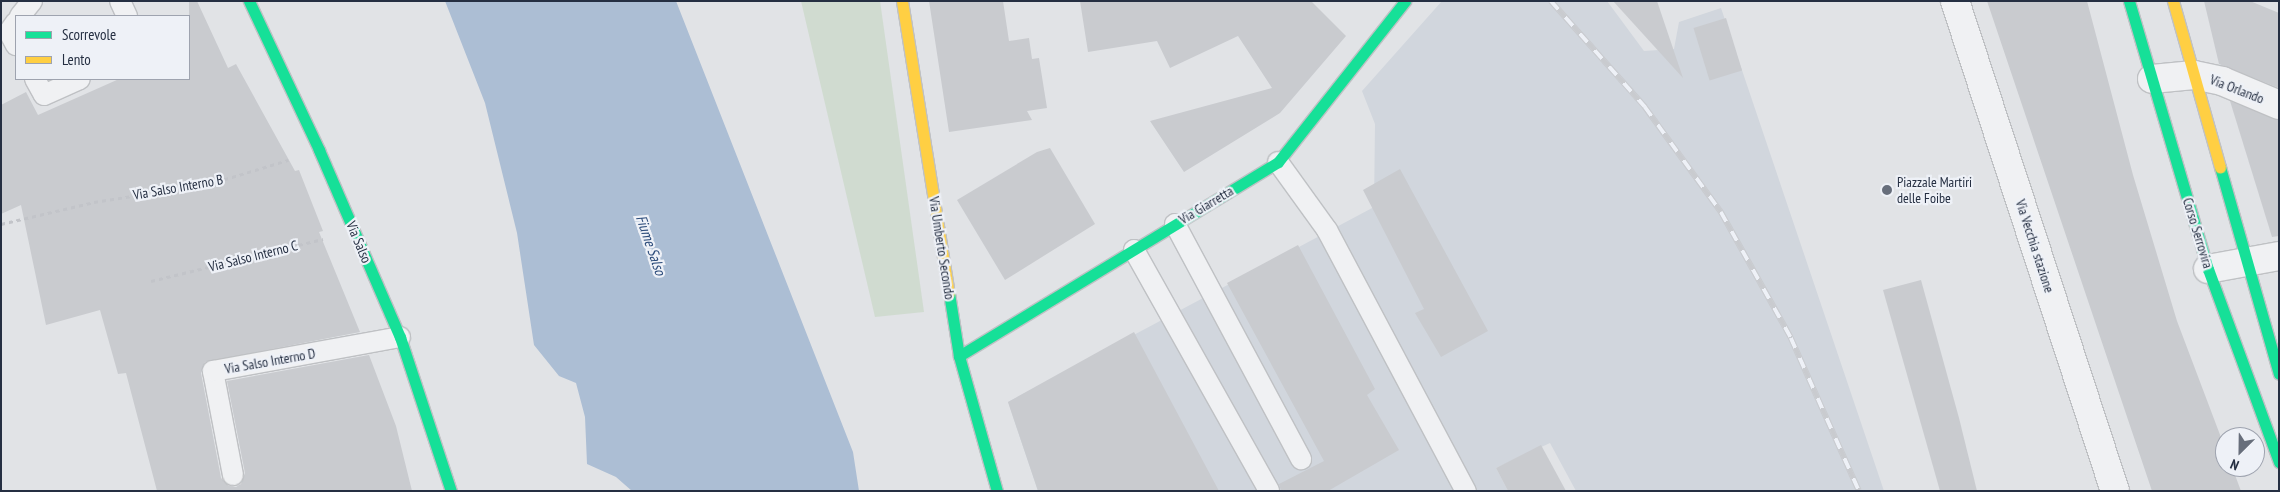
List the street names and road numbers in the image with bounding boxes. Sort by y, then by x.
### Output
street label: Via Orlando [2208,71,2266,107]
street label: Via Salso Interno B [132,171,224,203]
street label: Via Giarretta [1176,182,1236,228]
street label: Via Umberto Secondo [926,195,958,301]
street label: Corso Serrovira [2179,196,2217,270]
street label: Via Vecchia stazione [2012,197,2058,295]
street label: Via Salso [343,219,375,265]
street label: Via Salso Interno C [207,237,299,275]
street label: Via Salso Interno D [223,345,317,377]

